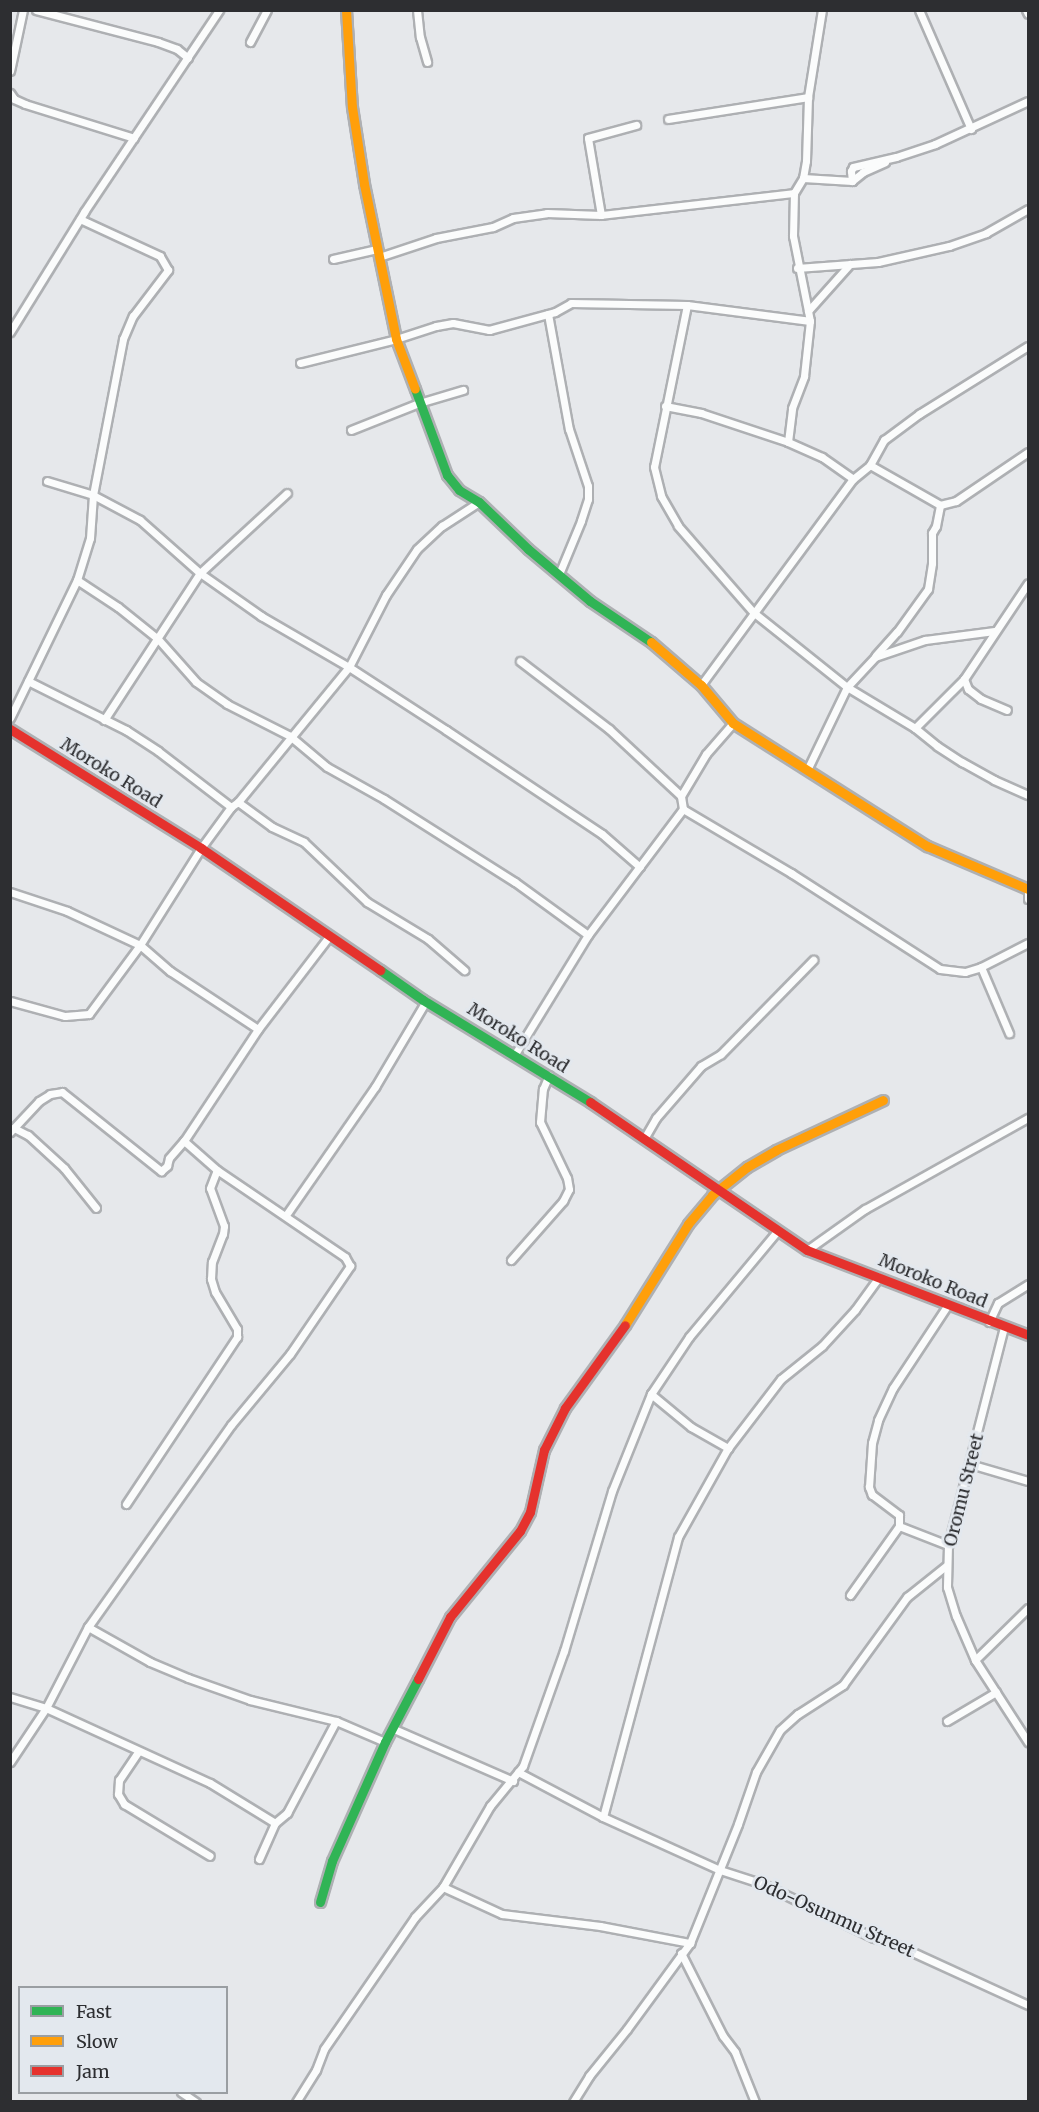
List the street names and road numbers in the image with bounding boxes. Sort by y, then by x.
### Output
street label: Moroko Road [56,733,166,813]
street label: Moroko Road [463,998,573,1078]
street label: Moroko Road [875,1249,991,1313]
street label: Oromu Street [940,1431,988,1549]
street label: Odo-Osunmu Street [750,1872,918,1962]

